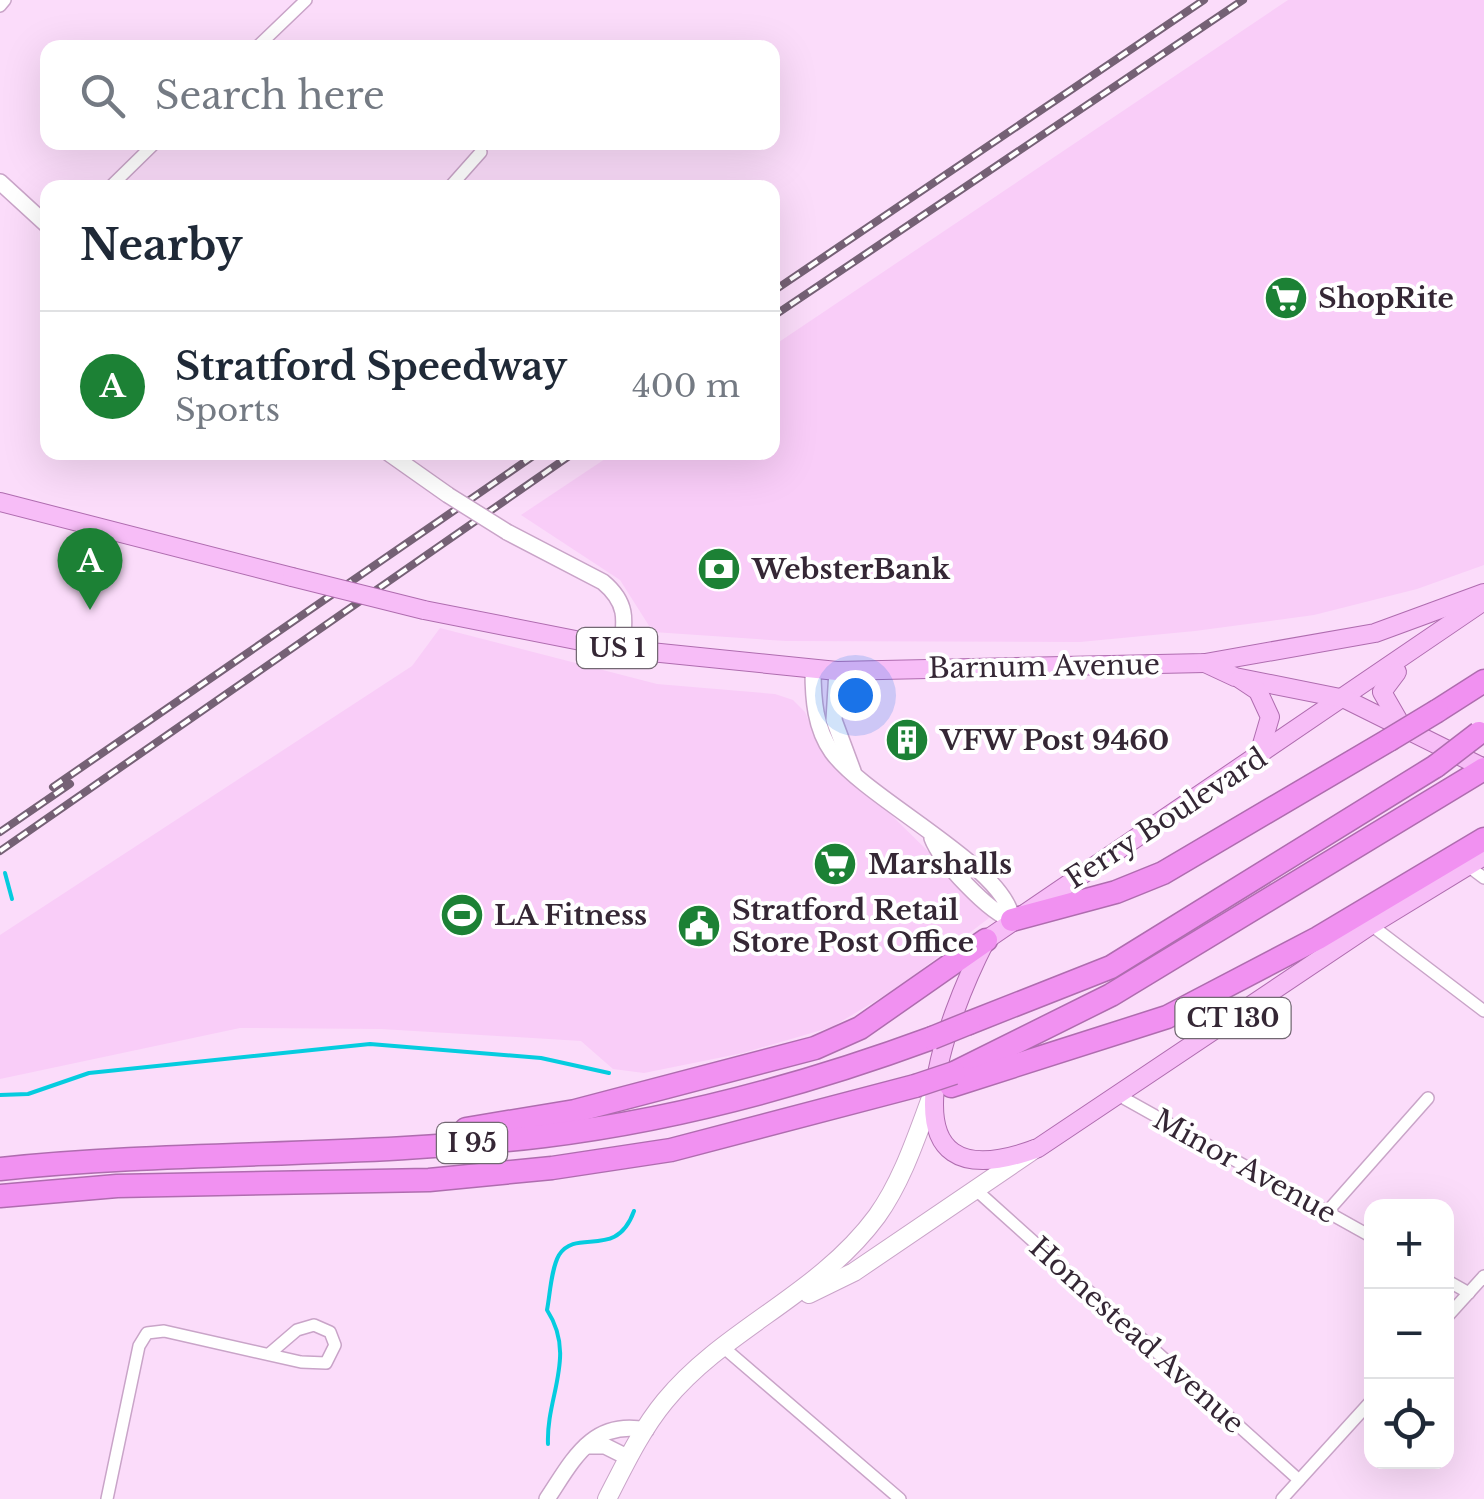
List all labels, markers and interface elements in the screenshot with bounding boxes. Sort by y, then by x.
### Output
search box [40,40,780,150]
icon: search [75,68,130,123]
text: Search here [155,72,385,119]
text: Nearby [80,219,243,271]
supermarket icon: ShopRite [1263,275,1309,321]
place label: ShopRite [1318,281,1454,316]
text: Stratford Speedway [175,343,567,390]
text: A [100,366,125,406]
text: 400 m [632,366,740,406]
text: Sports [175,390,280,430]
pin: A [58,528,122,610]
bank icon: WebsterBank [696,546,742,592]
place label: WebsterBank [751,552,951,587]
road number: US 1 [577,628,657,668]
street label: Barnum Avenue [928,647,1160,686]
your location [830,670,881,721]
building icon: VFW Post 9460 [884,717,930,763]
place label: VFW Post 9460 [939,723,1169,758]
street label: Ferry Boulevard [1059,740,1274,897]
supermarket icon: Marshalls [812,841,858,887]
place label: Marshalls [868,847,1012,882]
sports icon: LA Fitness [439,892,485,938]
place label: Stratford Retail Store Post Office [732,893,974,960]
place label: LA Fitness [494,898,647,933]
public building icon: Stratford Retail Store Post Office [676,903,722,949]
road number: CT 130 [1176,998,1290,1038]
street label: Minor Avenue [1147,1102,1342,1231]
road number: I 95 [437,1123,507,1163]
map controls [1364,1199,1454,1469]
button: + [1364,1199,1454,1289]
street label: Homestead Avenue [1022,1230,1251,1441]
button: − [1364,1289,1454,1379]
button: locate [1364,1379,1454,1469]

